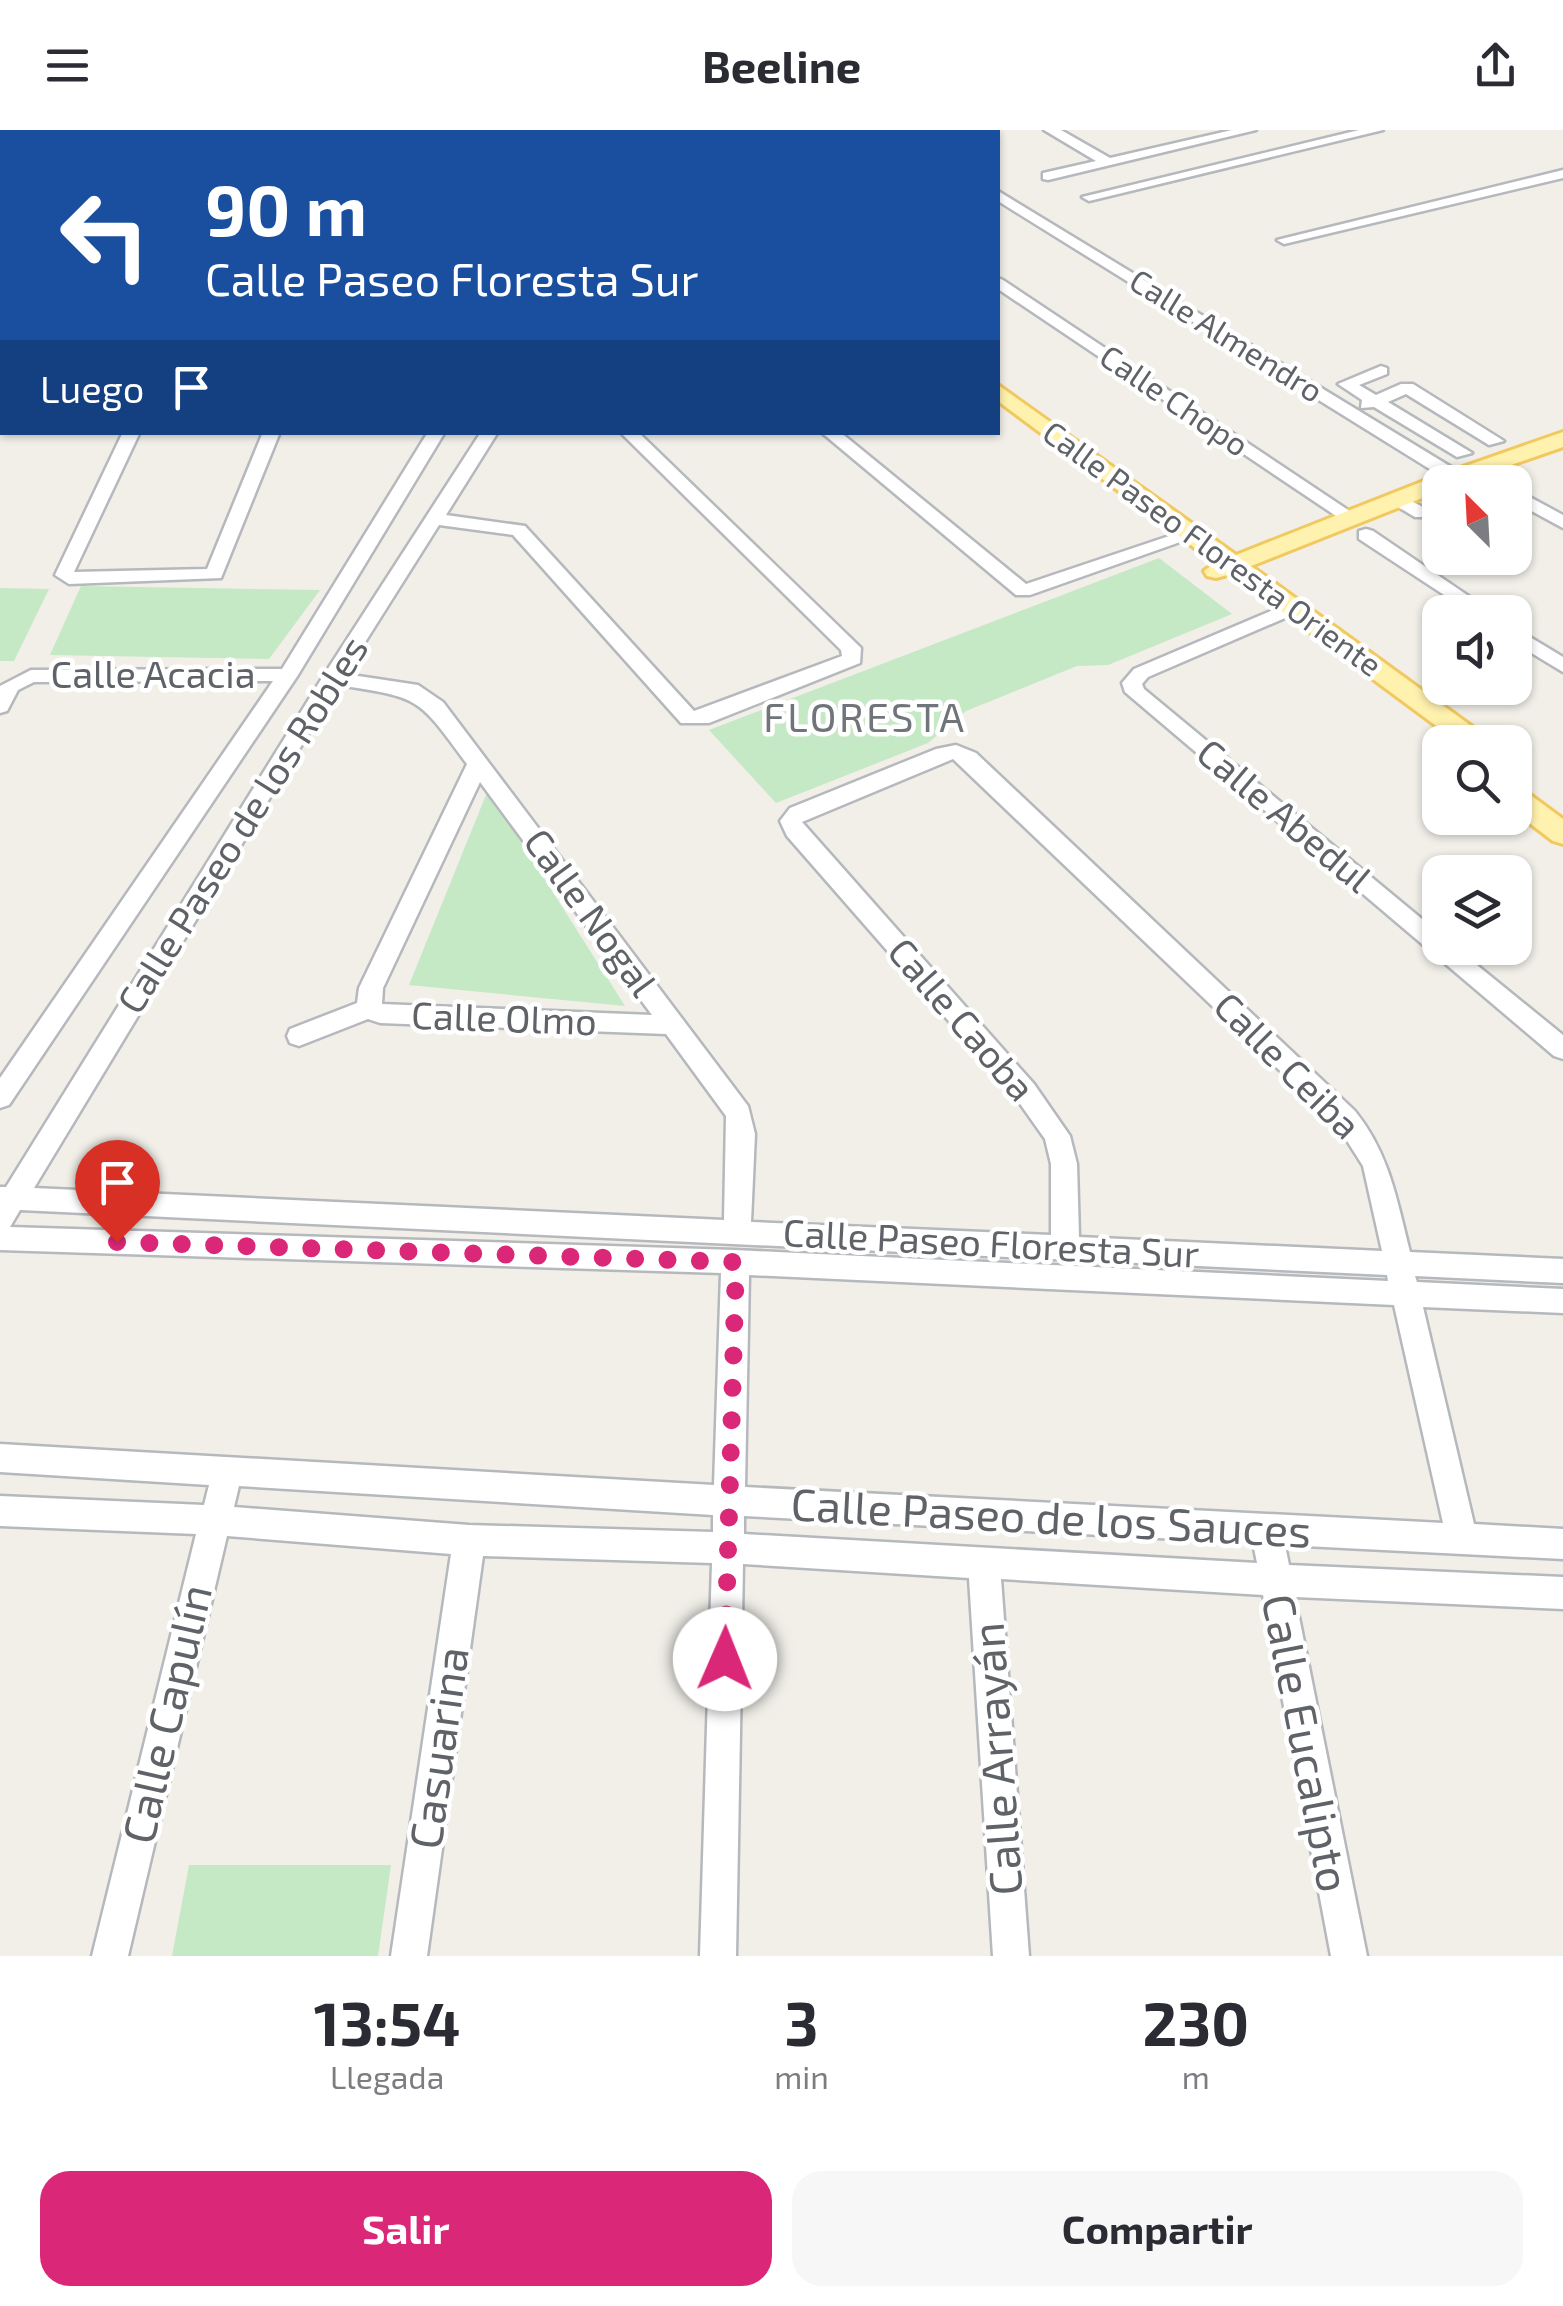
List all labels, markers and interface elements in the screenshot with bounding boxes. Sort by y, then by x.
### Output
icon: menu [40,38,95,93]
text: Beeline [702,38,861,92]
icon: share [1468,38,1523,93]
text: 90 m [205,166,367,250]
icon: left [40,170,170,300]
text: Calle Paseo Floresta Sur [205,251,698,305]
street label: Calle Almendro [1123,260,1331,409]
street label: Calle Chopo [1094,336,1257,463]
icon: arrive [164,360,219,415]
text: Luego [40,365,144,411]
street label: Calle Paseo Floresta Oriente [1036,412,1390,683]
north arrow [1422,465,1532,575]
map controls [1422,465,1532,965]
button: sound [1422,595,1532,705]
street label: Calle Paseo de los Robles [106,627,376,1021]
street label: Calle Acacia [50,650,256,696]
district label: FLORESTA [763,692,967,740]
button: search [1422,725,1532,835]
street label: Calle Abedul [1189,728,1382,901]
street label: Calle Nogal [516,819,668,1004]
button: layers [1422,855,1532,965]
street label: Calle Caoba [879,928,1046,1109]
street label: Calle Ceiba [1206,982,1371,1147]
street label: Calle Olmo [411,991,598,1043]
pin [75,1140,160,1243]
icon: arrive [90,1155,145,1210]
street label: Calle Paseo Floresta Sur [782,1208,1200,1276]
street label: Calle Paseo de los Sauces [790,1475,1313,1557]
street label: Calle Capulín [109,1579,221,1848]
street label: Calle Eucalipto [1253,1589,1363,1896]
position arrow [673,1607,777,1711]
street label: Calle Arrayán [959,1621,1031,1897]
street label: Casuarina [396,1643,478,1852]
text: 13:54 [314,1986,460,2058]
text: 3 [784,1986,818,2058]
text: 230 [1142,1986,1249,2058]
text: Llegada [330,2057,444,2095]
text: min [774,2057,829,2095]
text: m [1182,2057,1210,2095]
button: Salir [40,2171,772,2286]
button: Compartir [792,2171,1523,2286]

